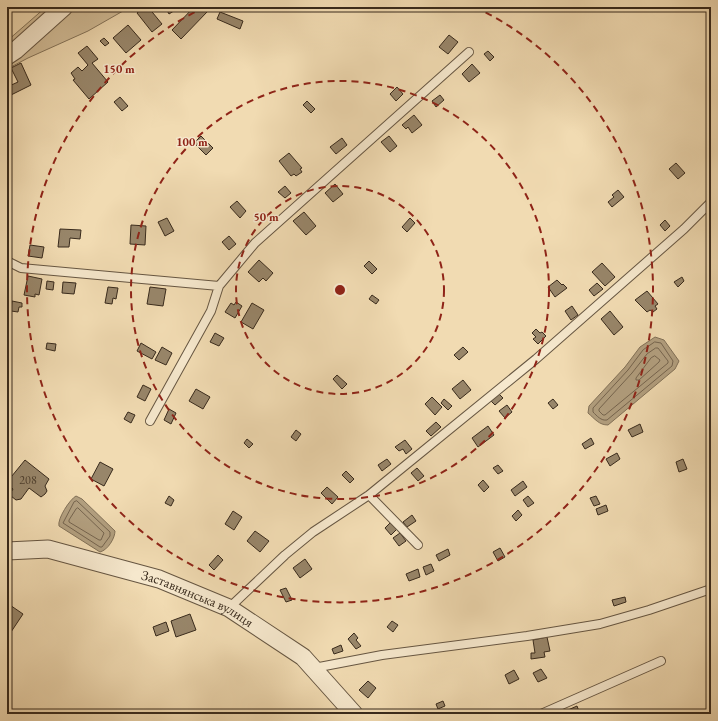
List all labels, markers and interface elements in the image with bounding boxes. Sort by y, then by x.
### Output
text: 150 m [103,61,135,77]
text: 100 m [176,134,208,150]
text: 50 m [253,209,279,225]
centre of rings [333,283,347,297]
house number: 208 [19,472,37,488]
street label: Заставнянська вулиця [139,566,257,631]

